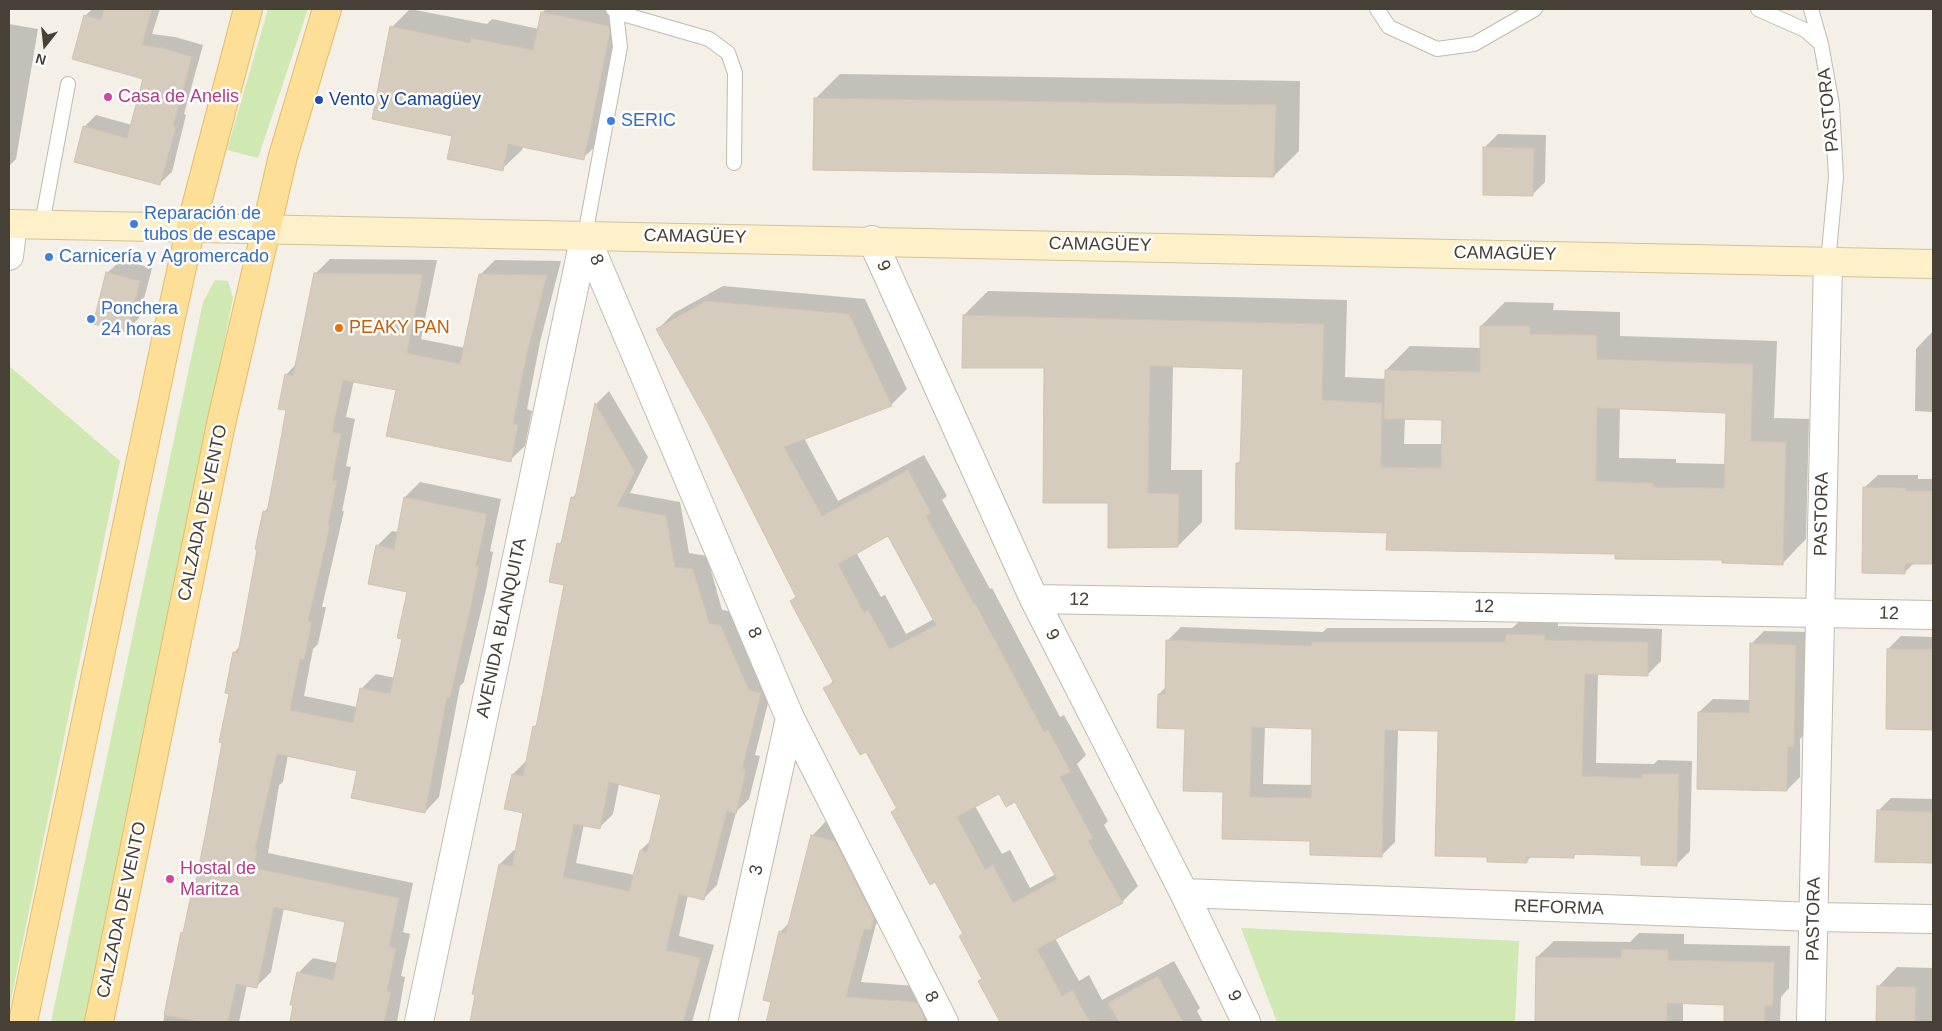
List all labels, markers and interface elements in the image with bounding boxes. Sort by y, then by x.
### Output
north arrow [20,20,70,70]
text: N [34,50,48,69]
street label: PASTORA [1814,67,1844,153]
place label: Casa de Anelis [118,86,239,108]
place label: Vento y Camagüey [329,89,481,111]
marker: Casa de Anelis [102,91,114,103]
marker: Vento y Camagüey [313,94,325,106]
place label: SERIC [621,110,676,132]
marker: SERIC [605,115,617,127]
place label: Reparación de tubos de escape [144,203,276,245]
marker: Reparación de tubos de escape [128,218,140,230]
street label: CAMAGÜEY [643,225,747,249]
street label: CAMAGÜEY [1048,233,1152,257]
street label: CAMAGÜEY [1453,242,1557,266]
place label: Carnicería y Agromercado [59,246,269,268]
marker: Carnicería y Agromercado [43,251,55,263]
street label: 8 [584,251,608,269]
street label: 9 [871,257,895,275]
place label: Ponchera 24 horas [101,298,178,340]
marker: Ponchera 24 horas [85,313,97,325]
place label: PEAKY PAN [349,317,450,339]
marker: PEAKY PAN [333,322,345,334]
street label: CALZADA DE VENTO [174,423,232,603]
street label: PASTORA [1810,472,1834,556]
street label: AVENIDA BLANQUITA [472,536,532,720]
street label: 12 [1069,589,1089,611]
street label: 12 [1474,596,1494,618]
street label: 12 [1879,603,1899,625]
street label: 8 [742,624,766,642]
street label: 9 [1040,626,1064,644]
street label: CALZADA DE VENTO [93,820,151,1000]
place label: Hostal de Maritza [180,858,256,901]
street label: 3 [745,863,769,877]
marker: Hostal de Maritza [164,873,176,885]
street label: PASTORA [1802,877,1826,961]
street label: REFORMA [1514,896,1604,920]
street label: 9 [1222,987,1246,1005]
street label: 8 [919,988,943,1006]

